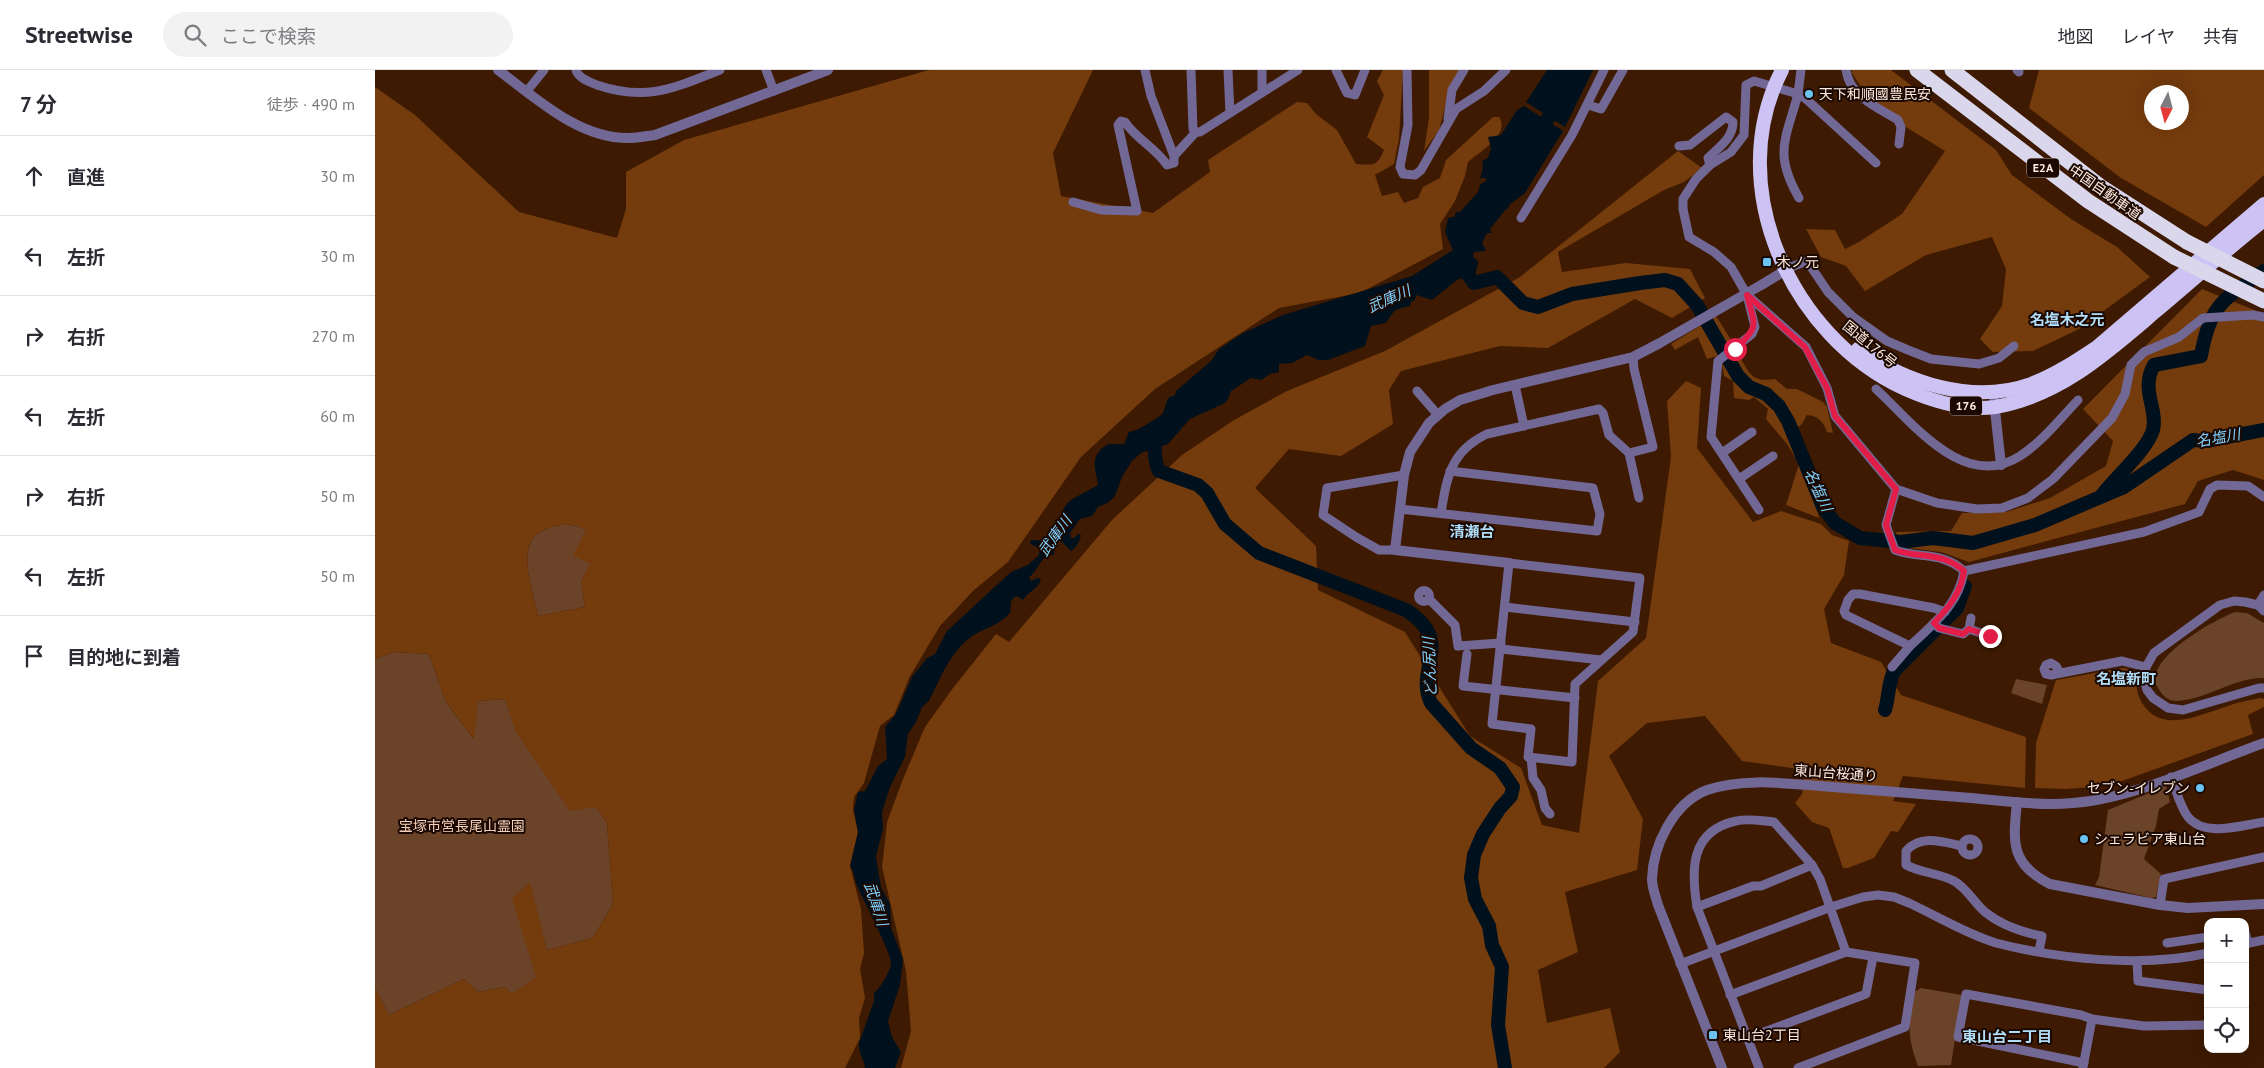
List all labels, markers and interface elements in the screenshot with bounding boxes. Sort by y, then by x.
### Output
search box [163,12,513,57]
text: Streetwise [25,19,133,50]
icon: search [181,21,209,49]
text: ここで検索 [221,24,316,48]
text: 地図 [2058,25,2094,48]
text: レイヤ [2122,25,2175,48]
text: 共有 [2203,25,2239,48]
place label: 天下和順國豊民安 [1819,85,1931,103]
north arrow [2144,85,2189,130]
marker: 天下和順國豊民安 [1803,88,1815,100]
text: 7 分 [20,91,57,118]
text: 徒歩 · 490 m [267,94,355,114]
road number: E2A [2027,159,2059,178]
street label: 中国自動車道 [2065,161,2145,223]
icon: ahead [20,162,48,190]
text: 直進 [67,165,105,189]
text: 30 m [320,166,355,186]
icon: left [20,242,48,270]
text: 左折 [67,245,105,269]
text: 30 m [320,246,355,266]
place label: 木ノ元 [1777,253,1819,271]
marker: 木ノ元 [1761,256,1773,268]
water label: 武庫川 [1364,280,1415,316]
district label: 名塩木之元 [2029,310,2105,329]
street label: 国道176号 [1839,317,1901,371]
icon: right [20,322,48,350]
text: 右折 [67,325,105,349]
text: 270 m [312,326,355,346]
route start [1724,338,1747,361]
road number: 176 [1950,396,1982,416]
icon: left [20,402,48,430]
text: 左折 [67,405,105,429]
text: 60 m [320,406,355,426]
water label: 名塩川 [2194,424,2244,451]
water label: 名塩川 [1800,465,1837,516]
icon: right [20,482,48,510]
text: 右折 [67,485,105,509]
text: 50 m [320,486,355,506]
water label: 武庫川 [1034,510,1077,559]
district label: 清瀬台 [1449,522,1495,541]
icon: left [20,562,48,590]
text: 左折 [67,565,105,589]
text: 50 m [320,566,355,586]
route end [1979,625,2002,648]
water label: どん尻川 [1418,635,1441,697]
icon: arrive [20,642,48,670]
text: 目的地に到着 [67,645,181,669]
district label: 名塩新町 [2096,669,2156,688]
street label: 東山台桜通り [1793,761,1879,785]
place label: セブン-イレブン [2087,779,2190,797]
marker: セブン-イレブン [2194,782,2206,794]
park label: 宝塚市営長尾山霊園 [399,817,525,835]
place label: シェラビア東山台 [2094,830,2206,848]
marker: シェラビア東山台 [2078,833,2090,845]
water label: 武庫川 [860,880,893,930]
map controls [2204,918,2249,1053]
button: + [2204,918,2249,963]
button: − [2204,963,2249,1008]
button: locate [2204,1008,2249,1053]
place label: 東山台2丁目 [1723,1026,1801,1044]
district label: 東山台二丁目 [1962,1027,2052,1046]
marker: 東山台2丁目 [1707,1029,1719,1041]

